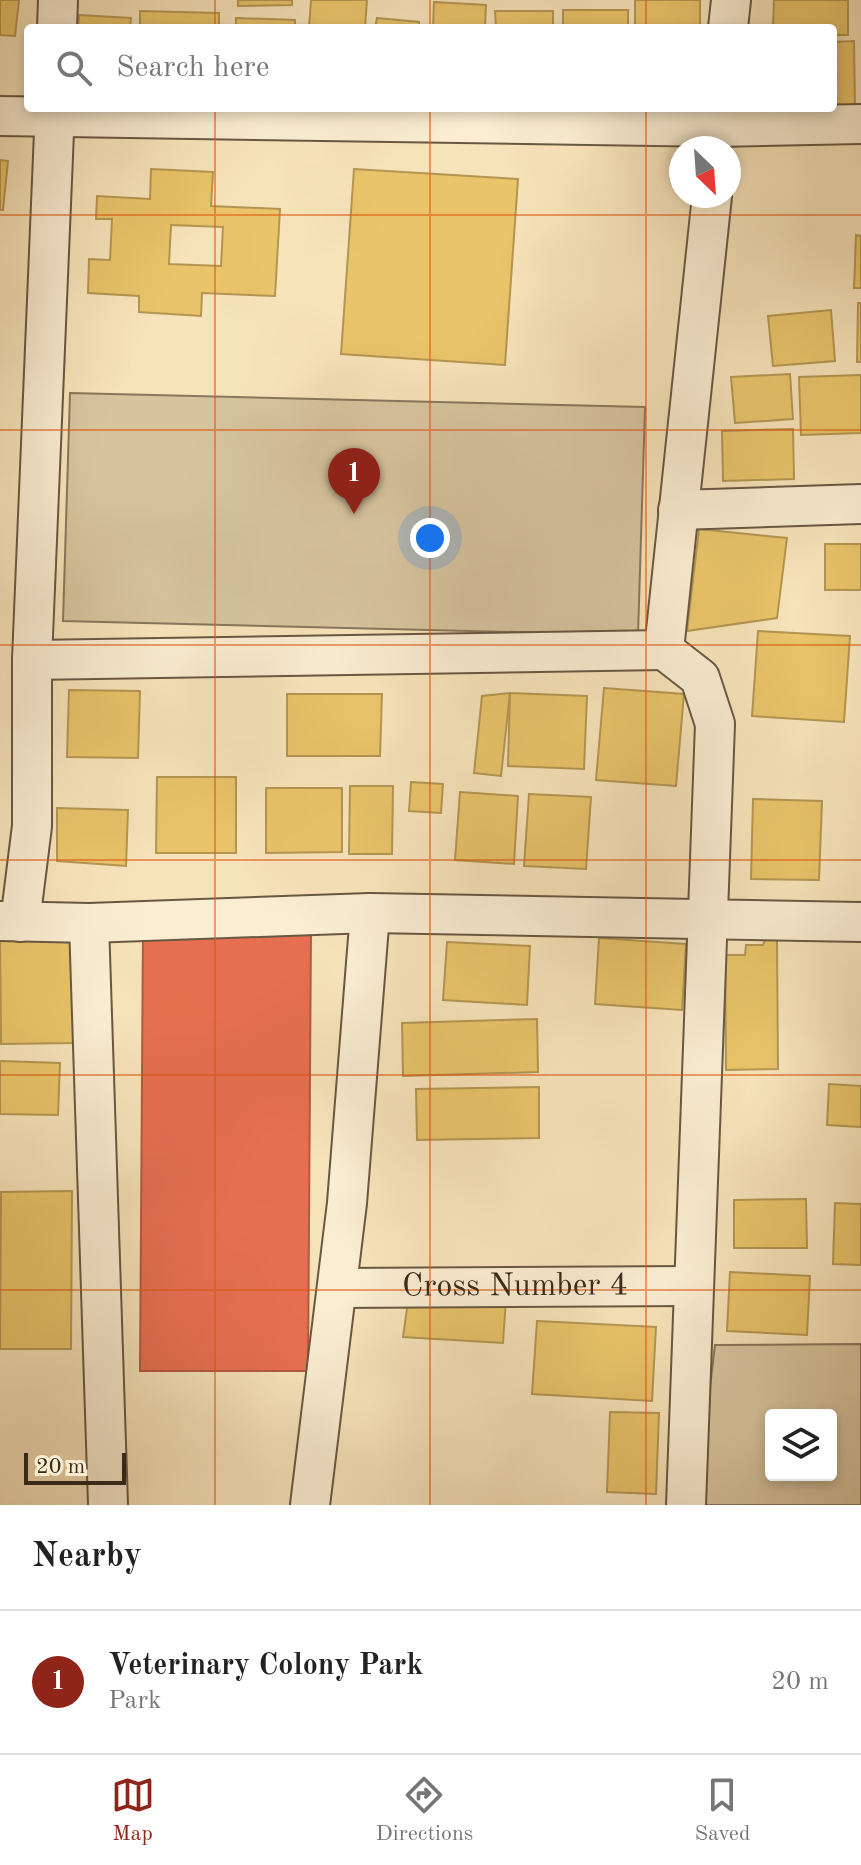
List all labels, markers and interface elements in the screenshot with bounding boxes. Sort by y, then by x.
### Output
search box [24,24,837,112]
icon: search [52,46,96,90]
text: Search here [116,53,270,83]
north arrow [669,136,741,208]
pin: 1 [328,448,380,514]
your location [410,518,450,558]
street label: Cross Number 4 [402,1270,628,1304]
map controls [765,1409,837,1481]
button: layers [765,1409,837,1481]
scale bar [24,1449,126,1485]
text: 20 m [36,1456,85,1478]
text: Nearby [32,1540,142,1574]
text: Veterinary Colony Park [108,1651,423,1681]
text: 1 [50,1669,66,1695]
text: 20 m [771,1669,829,1695]
text: Park [108,1688,162,1714]
tab: Map [111,1773,155,1848]
tab: Directions [376,1773,473,1848]
tab: Saved [694,1773,750,1848]

